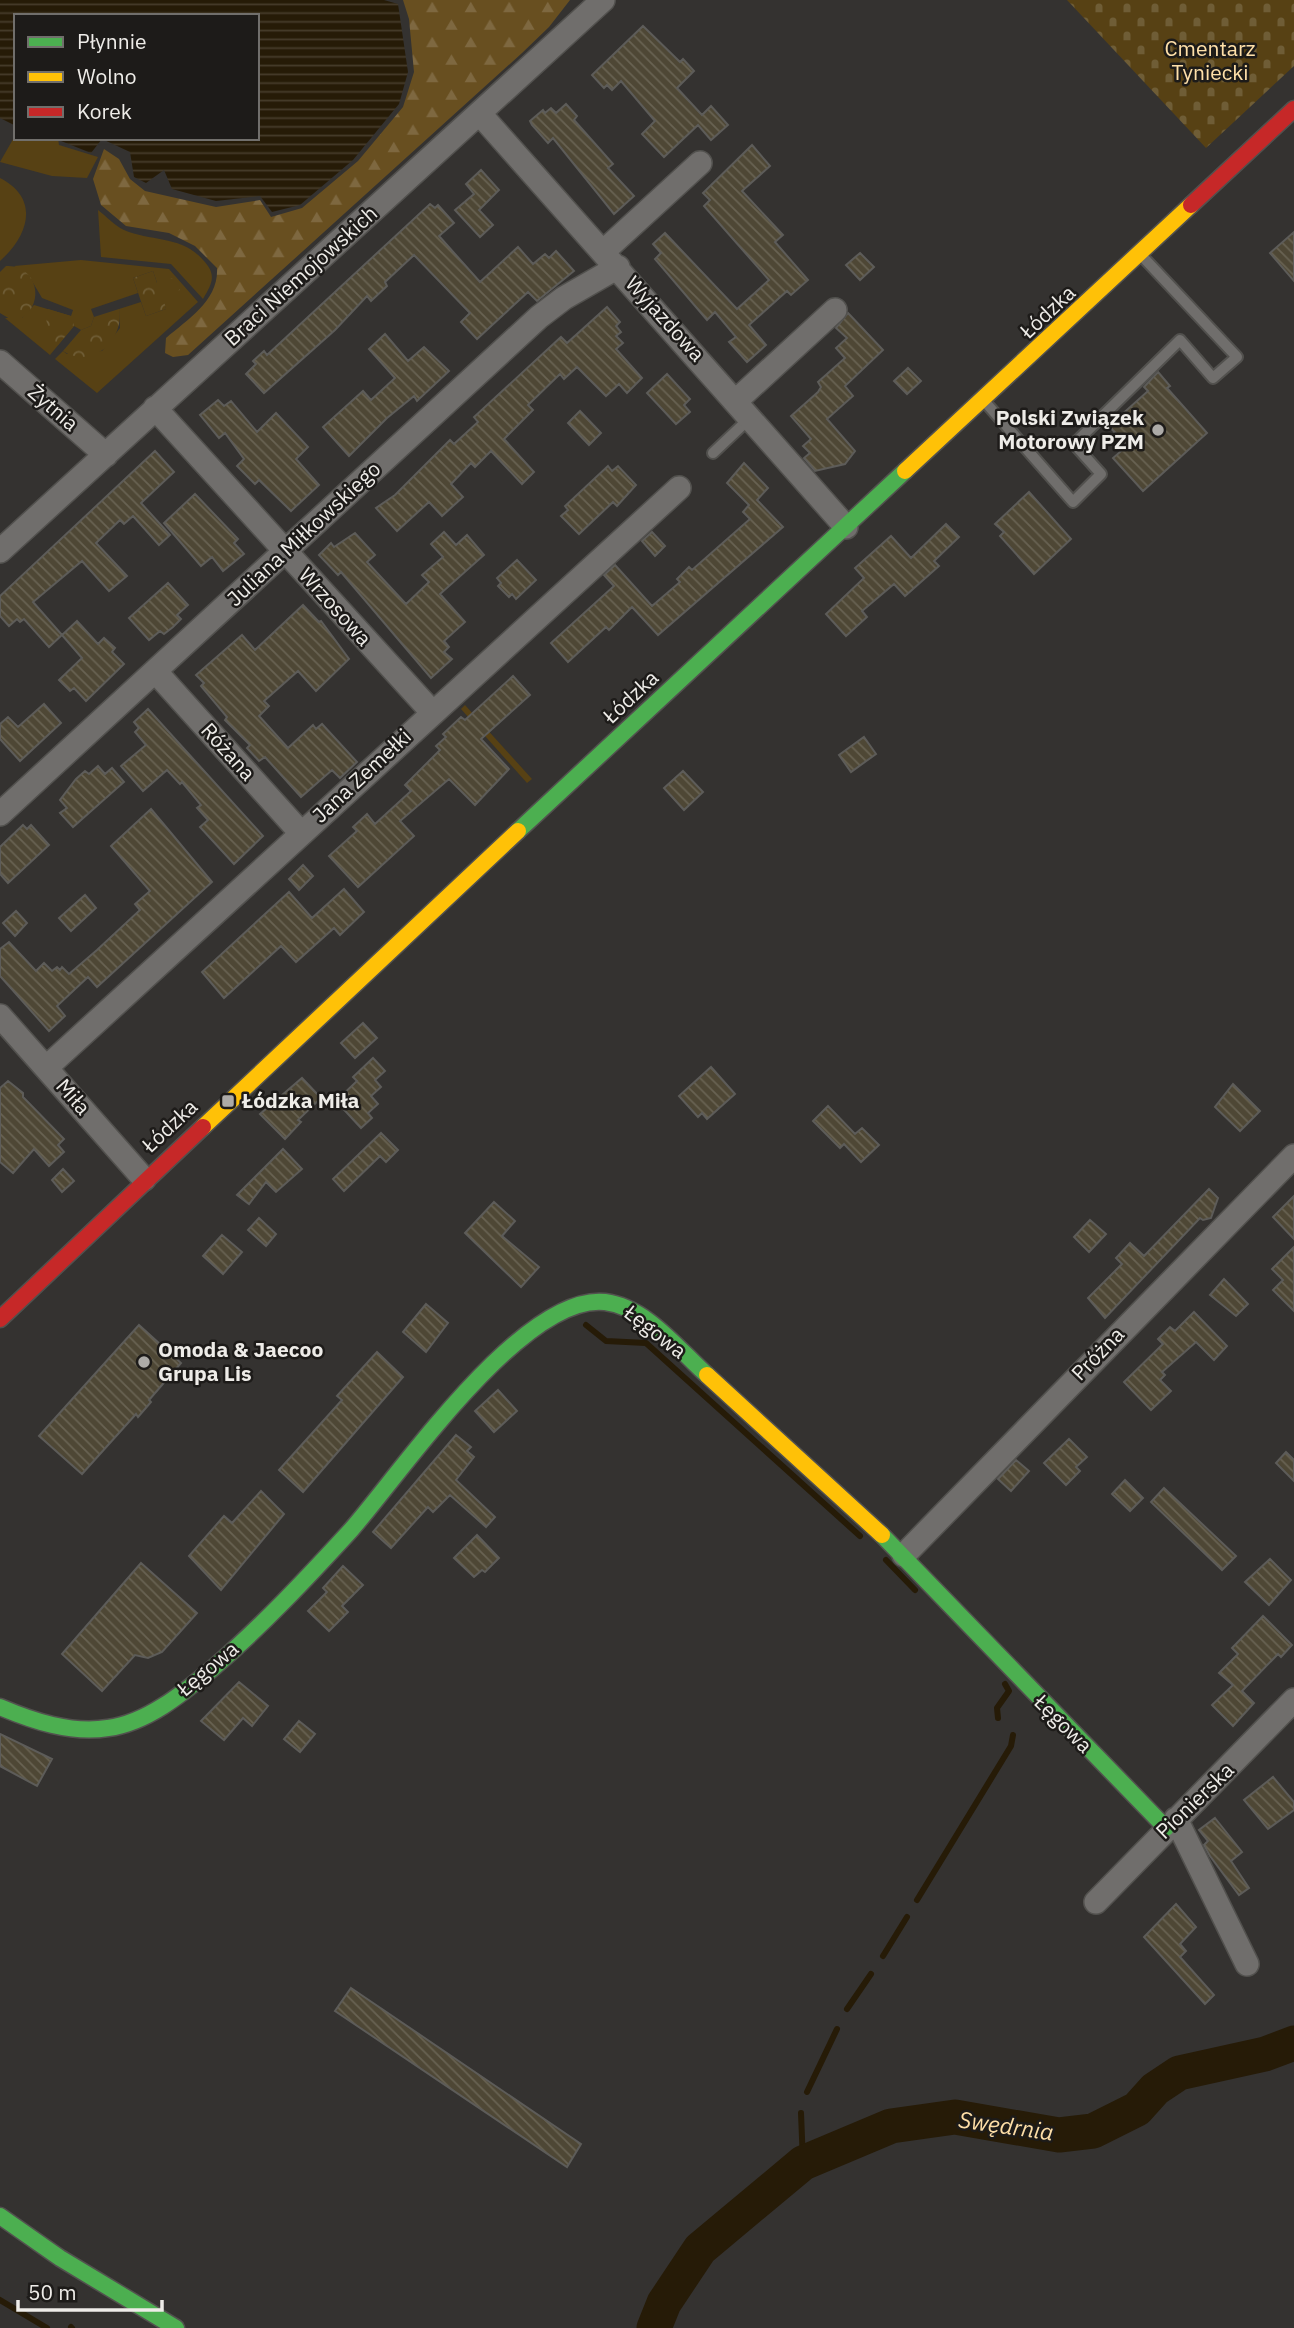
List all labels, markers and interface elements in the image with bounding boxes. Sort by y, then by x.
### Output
legend [14,14,259,140]
text: Płynnie [77,27,146,55]
park label: Cmentarz Tyniecki [1165,34,1256,86]
text: Wolno [77,62,137,90]
text: Korek [77,97,132,125]
street label: Braci Niemojowskich [218,199,383,352]
street label: Wyjazdowa [620,270,712,367]
street label: Łódzka [1013,278,1081,345]
street label: Żytnia [22,378,85,437]
place label: Polski Związek Motorowy PZM [996,403,1145,455]
marker: Polski Związek Motorowy PZM [1150,422,1166,438]
street label: Juliana Miłkowskiego [221,455,386,612]
street label: Wrzosowa [293,561,378,652]
street label: Łódzka [596,663,664,730]
street label: Różana [195,716,262,786]
street label: Jana Zemełki [306,722,417,828]
street label: Miła [50,1072,97,1120]
place label: Łódzka Miła [241,1086,359,1114]
street label: Łódzka [135,1092,203,1159]
marker: Łódzka Miła [220,1093,236,1109]
street label: Łęgowa [618,1297,693,1364]
street label: Próżna [1065,1320,1130,1386]
place label: Omoda & Jaecoo Grupa Lis [158,1335,323,1387]
marker: Omoda & Jaecoo Grupa Lis [136,1354,152,1370]
street label: Łęgowa [170,1634,244,1703]
street label: Łęgowa [1028,1687,1099,1759]
street label: Pionierska [1149,1756,1239,1845]
water label: Swędrnia [957,2103,1056,2147]
scale bar [18,2268,161,2312]
text: 50 m [28,2278,77,2306]

